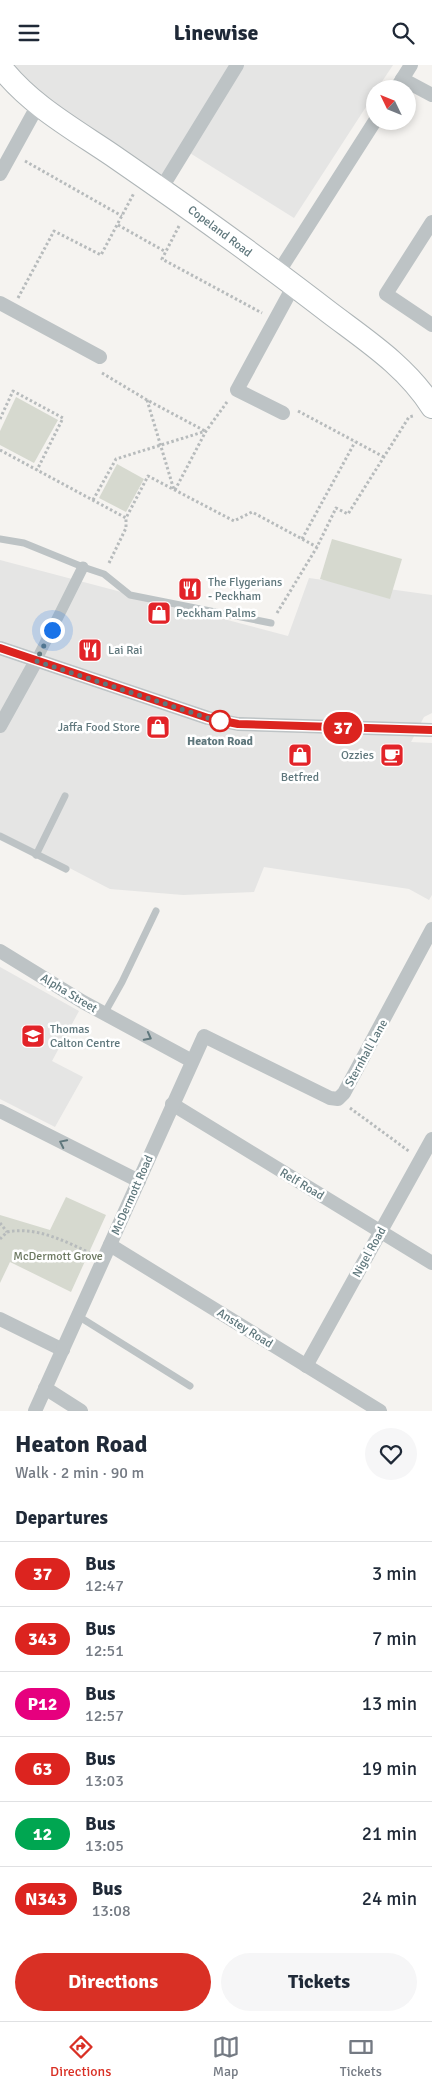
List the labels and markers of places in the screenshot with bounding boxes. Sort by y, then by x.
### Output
place label: The Flygerians - Peckham [208,575,282,604]
restaurant icon: The Flygerians - Peckham [177,576,203,602]
shop icon: Peckham Palms [146,600,172,626]
place label: Peckham Palms [176,606,256,621]
restaurant icon: Lai Rai [77,637,103,663]
place label: Lai Rai [108,643,143,658]
marker: Heaton Road [209,710,231,732]
shop icon: Jaffa Food Store [145,714,171,740]
place label: Jaffa Food Store [58,720,140,735]
place label: Heaton Road [187,734,254,749]
shop icon: Betfred [287,742,313,768]
cafe icon: Ozzies [379,742,405,768]
place label: Ozzies [341,748,374,763]
place label: Betfred [281,770,319,785]
place label: Thomas Calton Centre [50,1022,120,1051]
school or university icon: Thomas Calton Centre [20,1023,46,1049]

